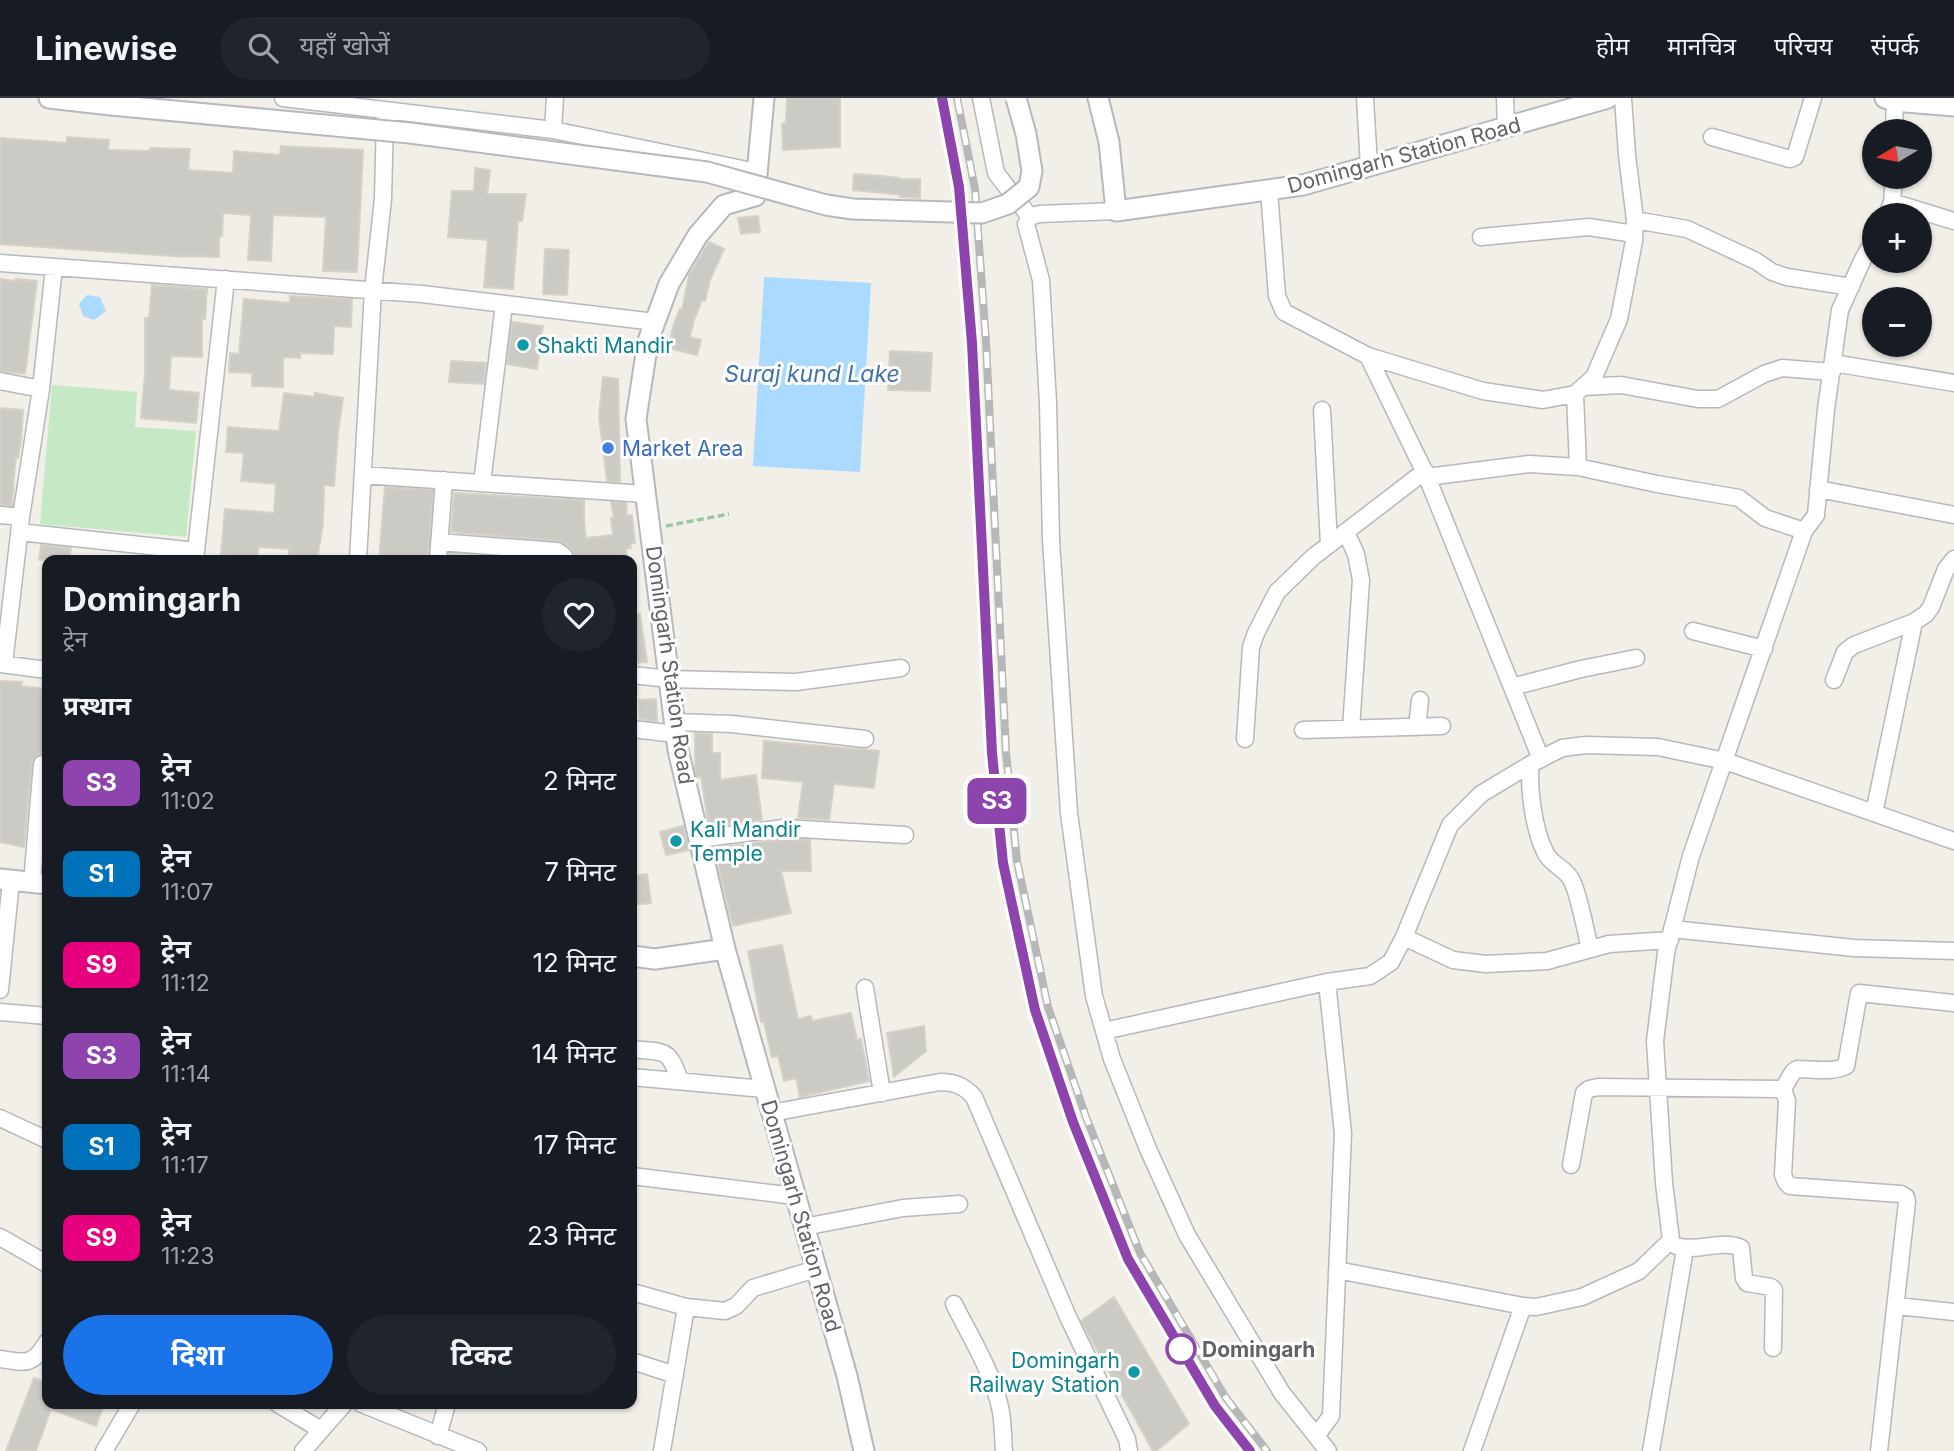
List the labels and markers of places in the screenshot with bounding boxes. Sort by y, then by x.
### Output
place label: Shakti Mandir [537,333,673,358]
marker: Shakti Mandir [515,337,531,353]
place label: Market Area [622,436,743,461]
marker: Market Area [600,440,616,456]
place label: Kali Mandir Temple [690,817,801,866]
marker: Kali Mandir Temple [668,833,684,849]
marker: Domingarh [1166,1334,1196,1364]
place label: Domingarh [1202,1337,1315,1362]
place label: Domingarh Railway Station [969,1348,1120,1397]
marker: Domingarh Railway Station [1126,1364,1142,1380]

